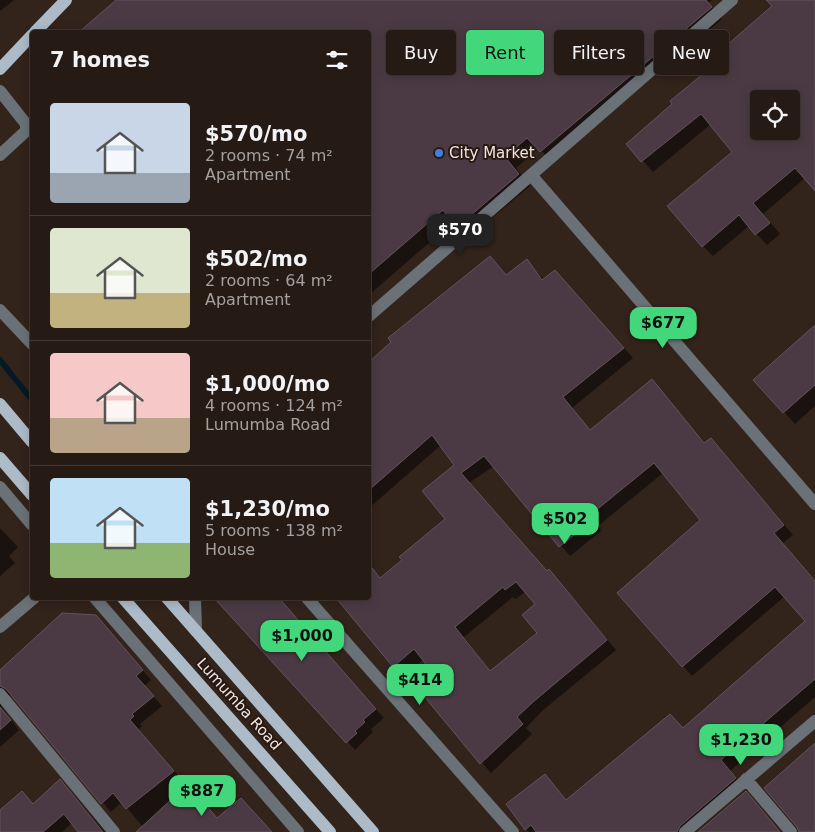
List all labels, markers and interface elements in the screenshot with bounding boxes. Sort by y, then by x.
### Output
chip: Buy [386,30,456,75]
chip: Rent [466,30,544,75]
chip: Filters [554,30,644,75]
chip: New [654,30,729,75]
icon: filters [323,46,351,74]
text: 7 homes [50,48,150,72]
map controls [750,90,800,140]
button: locate [750,90,800,140]
text: $570/mo [205,122,307,146]
icon: home [90,123,150,183]
place label: City Market [449,144,535,162]
text: 2 rooms · 74 m² [205,146,333,165]
marker: City Market [433,147,445,159]
text: Apartment [205,165,291,184]
pin: $570 [430,214,490,256]
text: $570 [438,220,482,239]
text: $502/mo [205,247,307,271]
icon: home [90,248,150,308]
text: 2 rooms · 64 m² [205,271,333,290]
text: Apartment [205,290,291,309]
pin: $677 [633,306,693,349]
text: $677 [641,313,685,332]
text: $1,000/mo [205,372,330,396]
icon: home [90,373,150,433]
text: 4 rooms · 124 m² [205,396,343,415]
text: Lumumba Road [205,415,330,434]
text: $1,230/mo [205,497,330,521]
icon: home [90,498,150,558]
pin: $502 [535,502,595,545]
text: $502 [543,509,587,528]
text: 5 rooms · 138 m² [205,521,343,540]
text: House [205,540,255,559]
pin: $1,000 [261,620,343,662]
text: $1,000 [271,626,333,645]
street label: Lumumba Road [193,654,285,754]
pin: $414 [390,664,450,706]
text: $414 [398,670,442,689]
pin: $1,230 [700,724,782,766]
text: $1,230 [710,730,772,749]
pin: $887 [172,774,232,817]
text: $887 [180,781,224,800]

